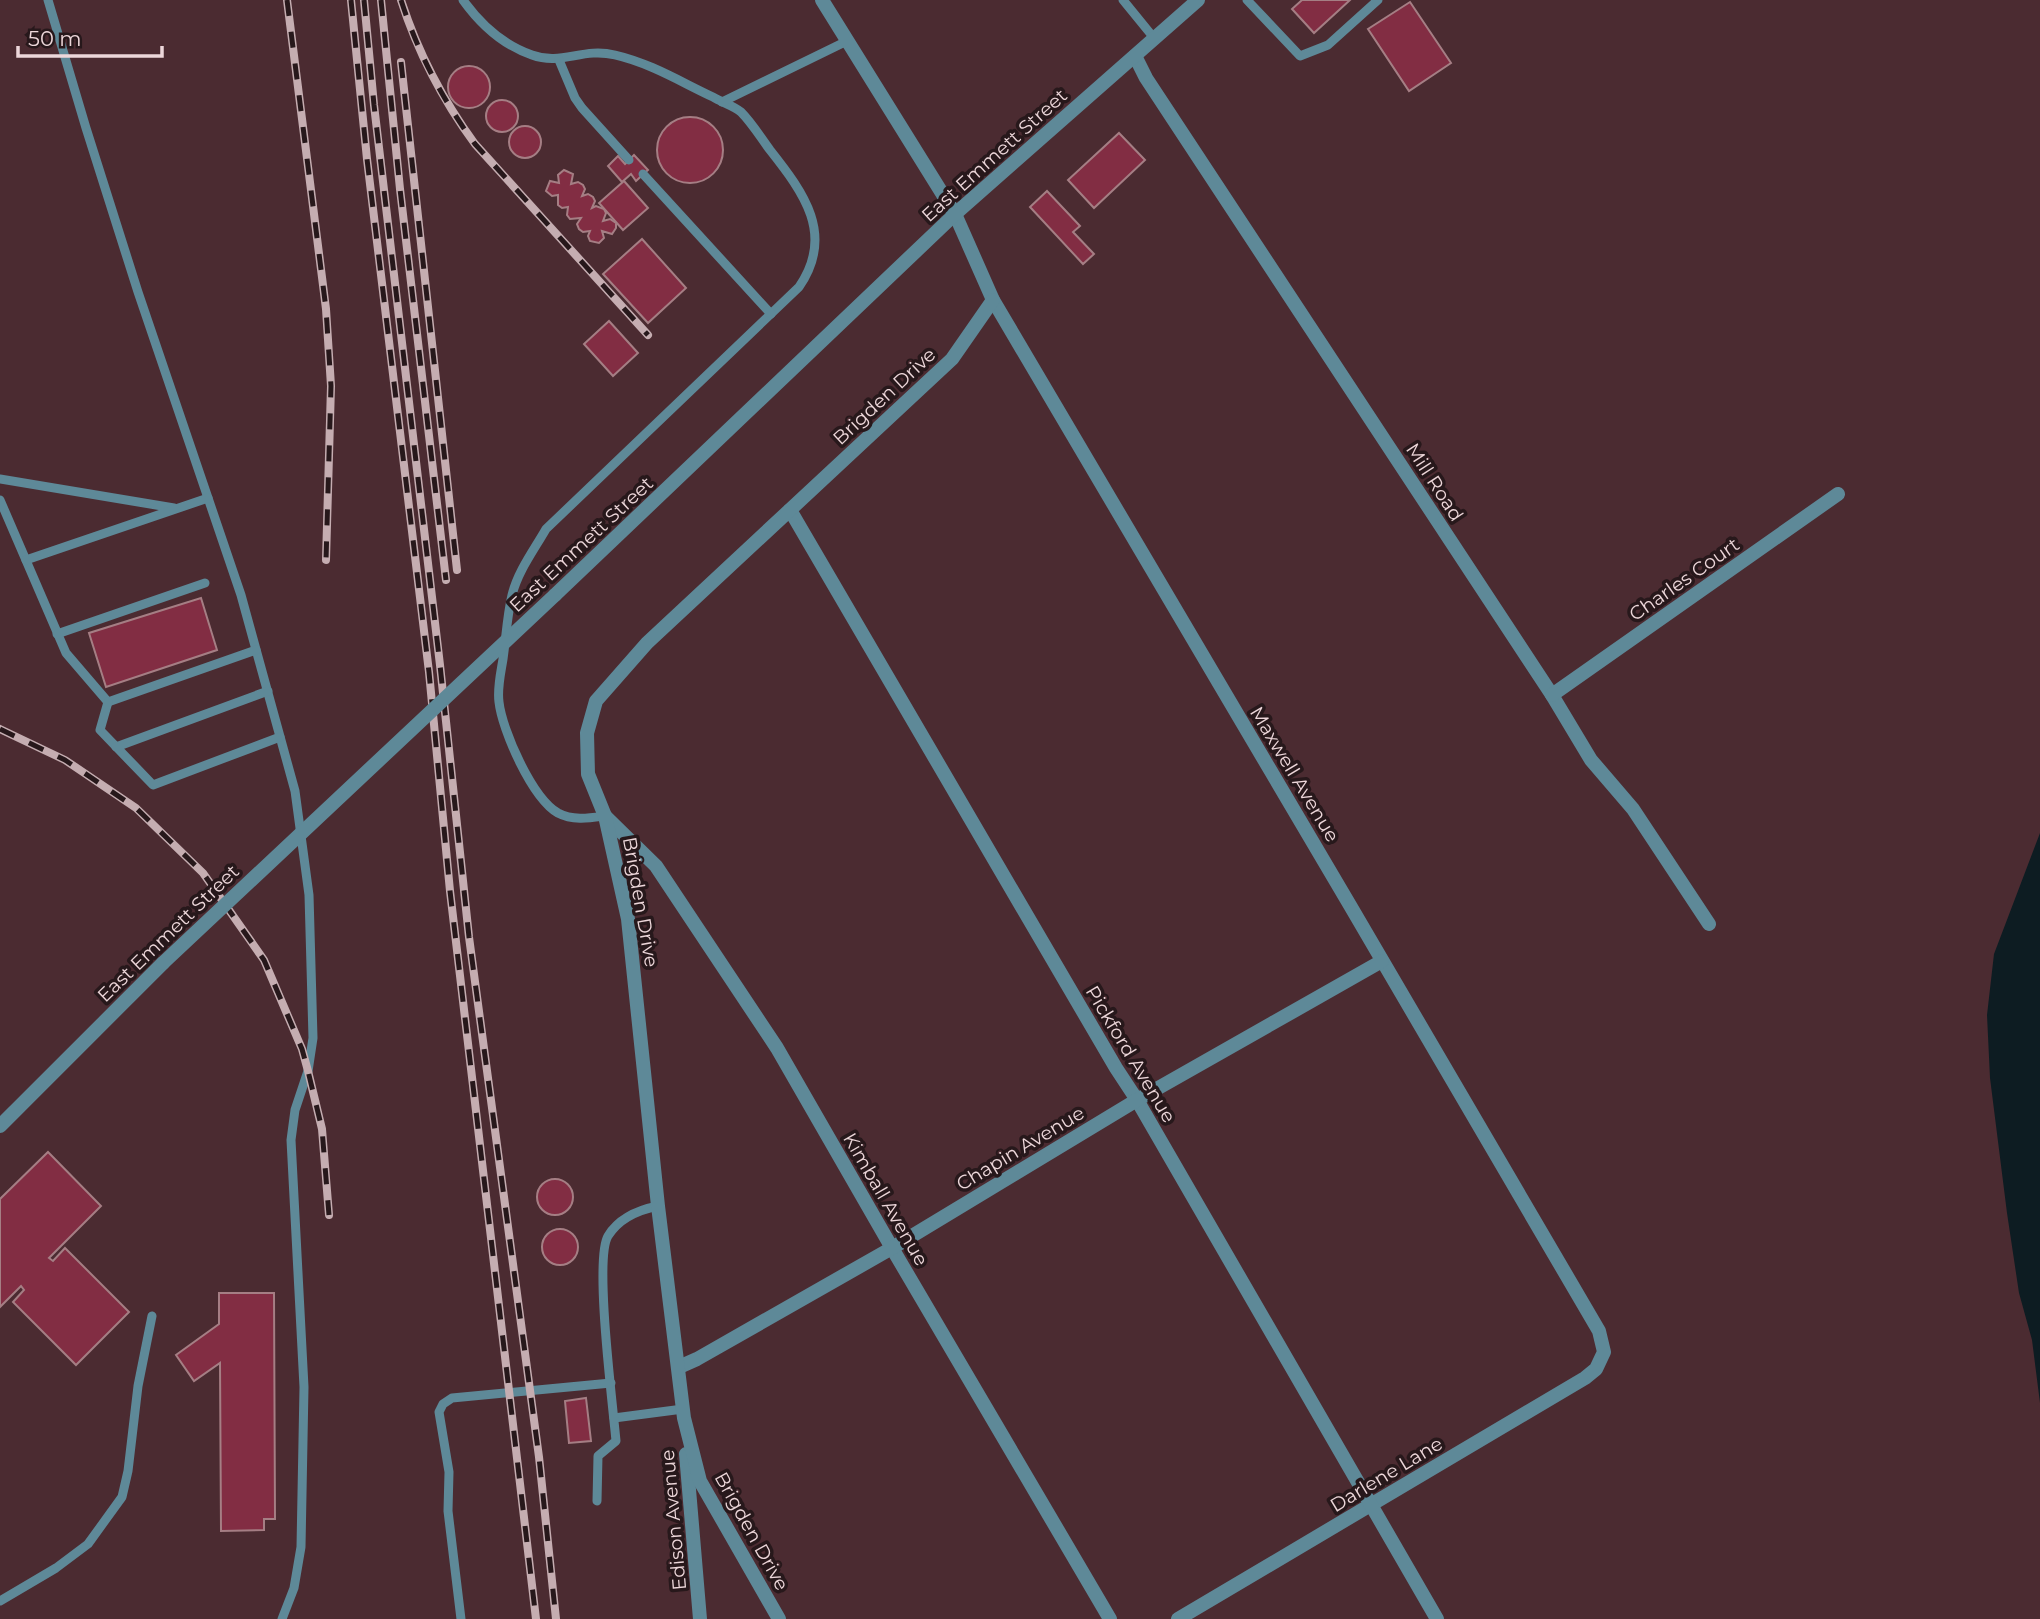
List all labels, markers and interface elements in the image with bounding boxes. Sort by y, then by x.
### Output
scale bar [18,14,161,58]
text: 50 m [28,26,82,51]
street label: East Emmett Street [917,84,1072,227]
street label: Brigden Drive [828,343,940,450]
street label: Mill Road [1401,439,1468,525]
street label: East Emmett Street [505,472,658,617]
street label: Charles Court [1625,533,1744,626]
street label: Maxwell Avenue [1245,702,1344,846]
street label: Brigden Drive [618,835,663,969]
street label: East Emmett Street [93,860,244,1007]
street label: Pickford Avenue [1081,982,1181,1127]
street label: Chapin Avenue [952,1101,1088,1196]
street label: Kimball Avenue [838,1129,933,1270]
street label: Darlene Lane [1326,1432,1447,1517]
street label: Edison Avenue [656,1449,691,1591]
street label: Brigden Drive [710,1468,794,1594]

